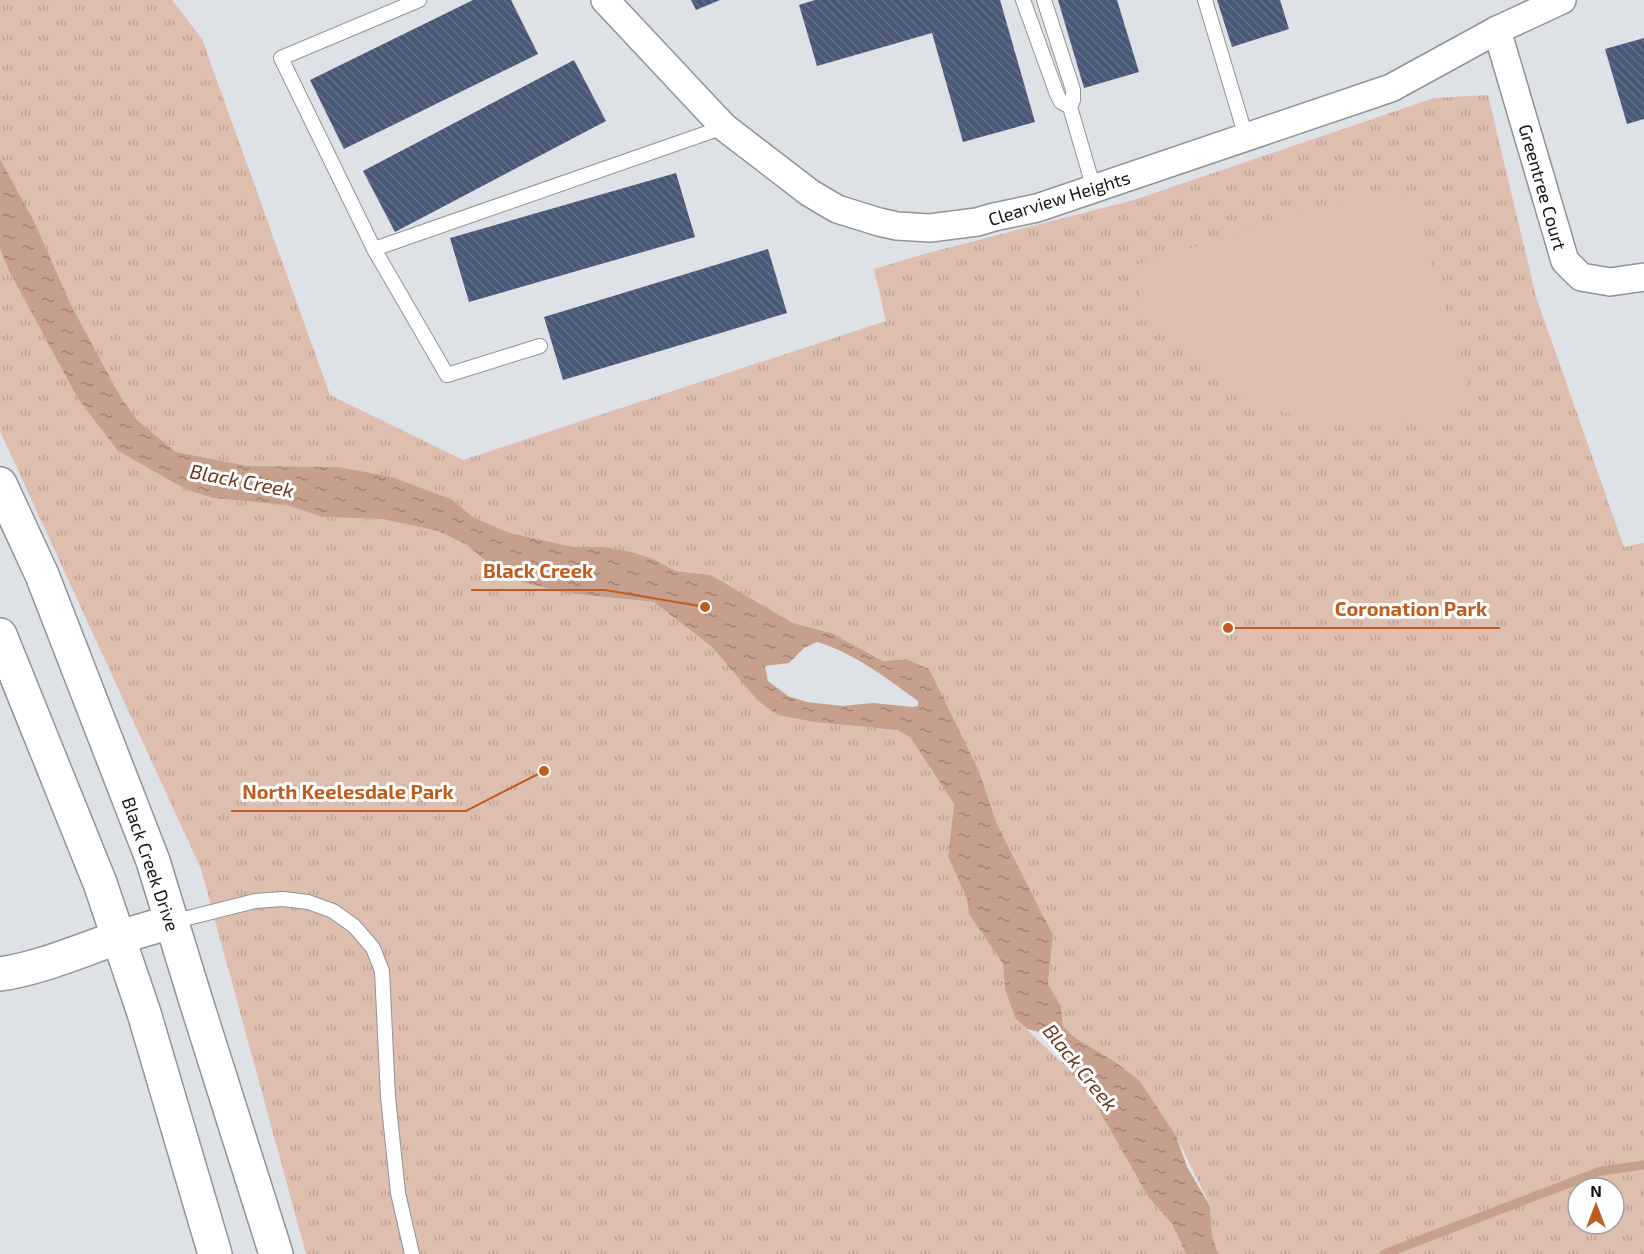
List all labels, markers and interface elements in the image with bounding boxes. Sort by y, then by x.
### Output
street label: Greentree Court [1514,121,1572,253]
street label: Clearview Heights [985,166,1133,230]
water label: Black Creek [188,458,296,502]
callout: Black Creek [471,552,605,590]
text: Black Creek [483,558,594,582]
callout: Coronation Park [1323,590,1500,628]
text: Coronation Park [1335,596,1488,620]
callout: North Keelesdale Park [231,773,466,811]
text: North Keelesdale Park [242,779,455,803]
street label: Black Creek Drive [118,794,184,934]
water label: Black Creek [1039,1019,1123,1115]
north arrow [1566,1176,1626,1236]
text: N [1590,1181,1602,1200]

